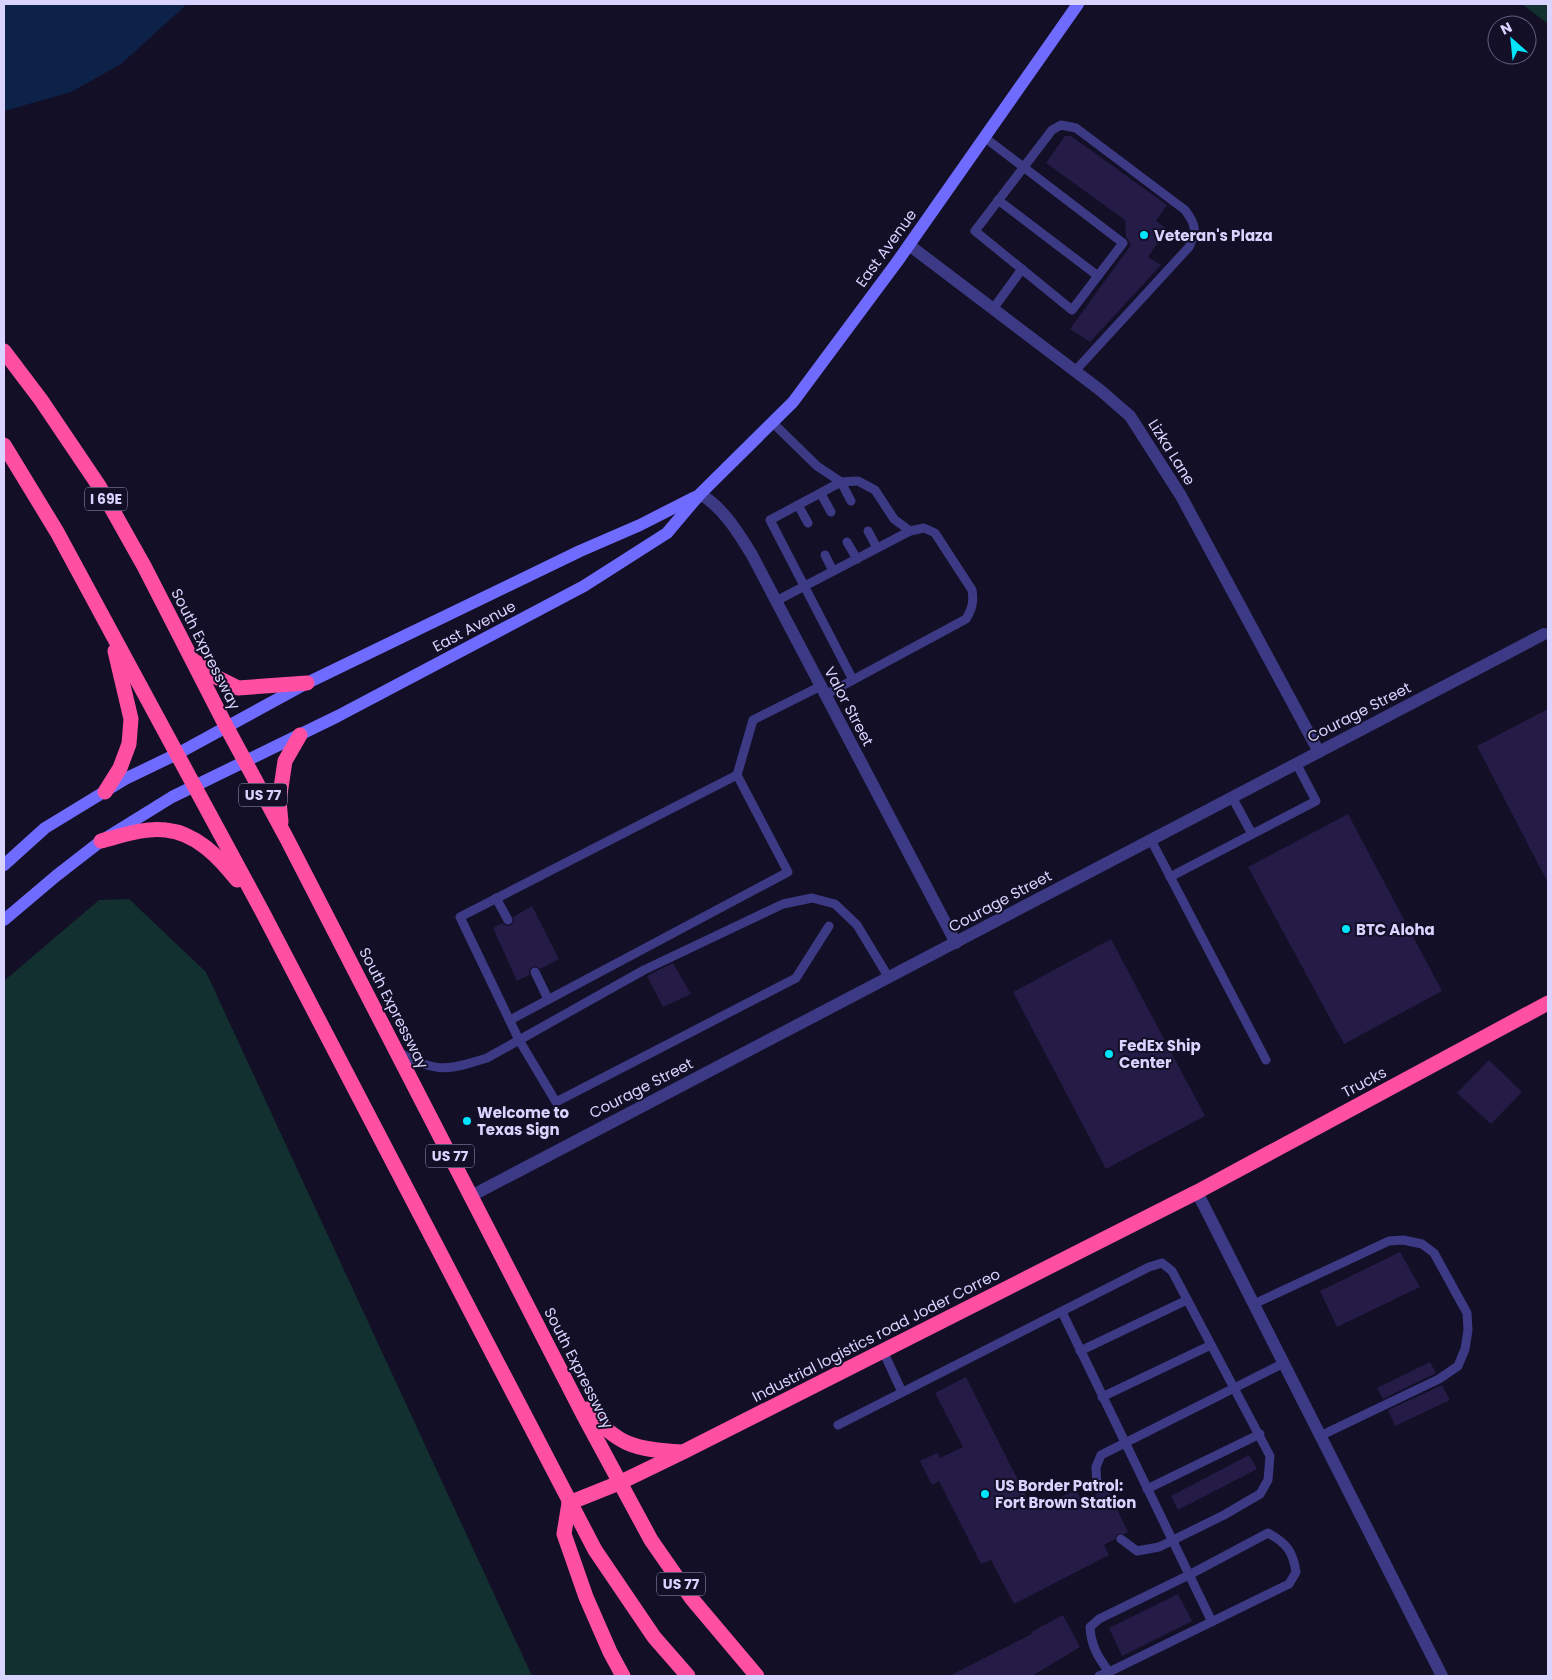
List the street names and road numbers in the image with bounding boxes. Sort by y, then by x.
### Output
street label: East Avenue [851,205,921,291]
street label: Lizka Lane [1143,415,1201,489]
road number: I 69E [85,488,127,510]
street label: South Expressway [166,585,246,714]
street label: East Avenue [429,595,519,657]
street label: Valor Street [819,663,879,749]
street label: Courage Street [1303,677,1415,747]
road number: US 77 [239,784,287,806]
street label: Courage Street [945,865,1055,937]
street label: South Expressway [354,944,434,1073]
street label: Courage Street [585,1053,697,1123]
street label: Trucks [1338,1061,1390,1103]
road number: US 77 [426,1144,474,1168]
street label: Industrial logistics road Joder Correo [748,1263,1004,1407]
street label: South Expressway [539,1304,619,1433]
road number: US 77 [657,1572,705,1596]

